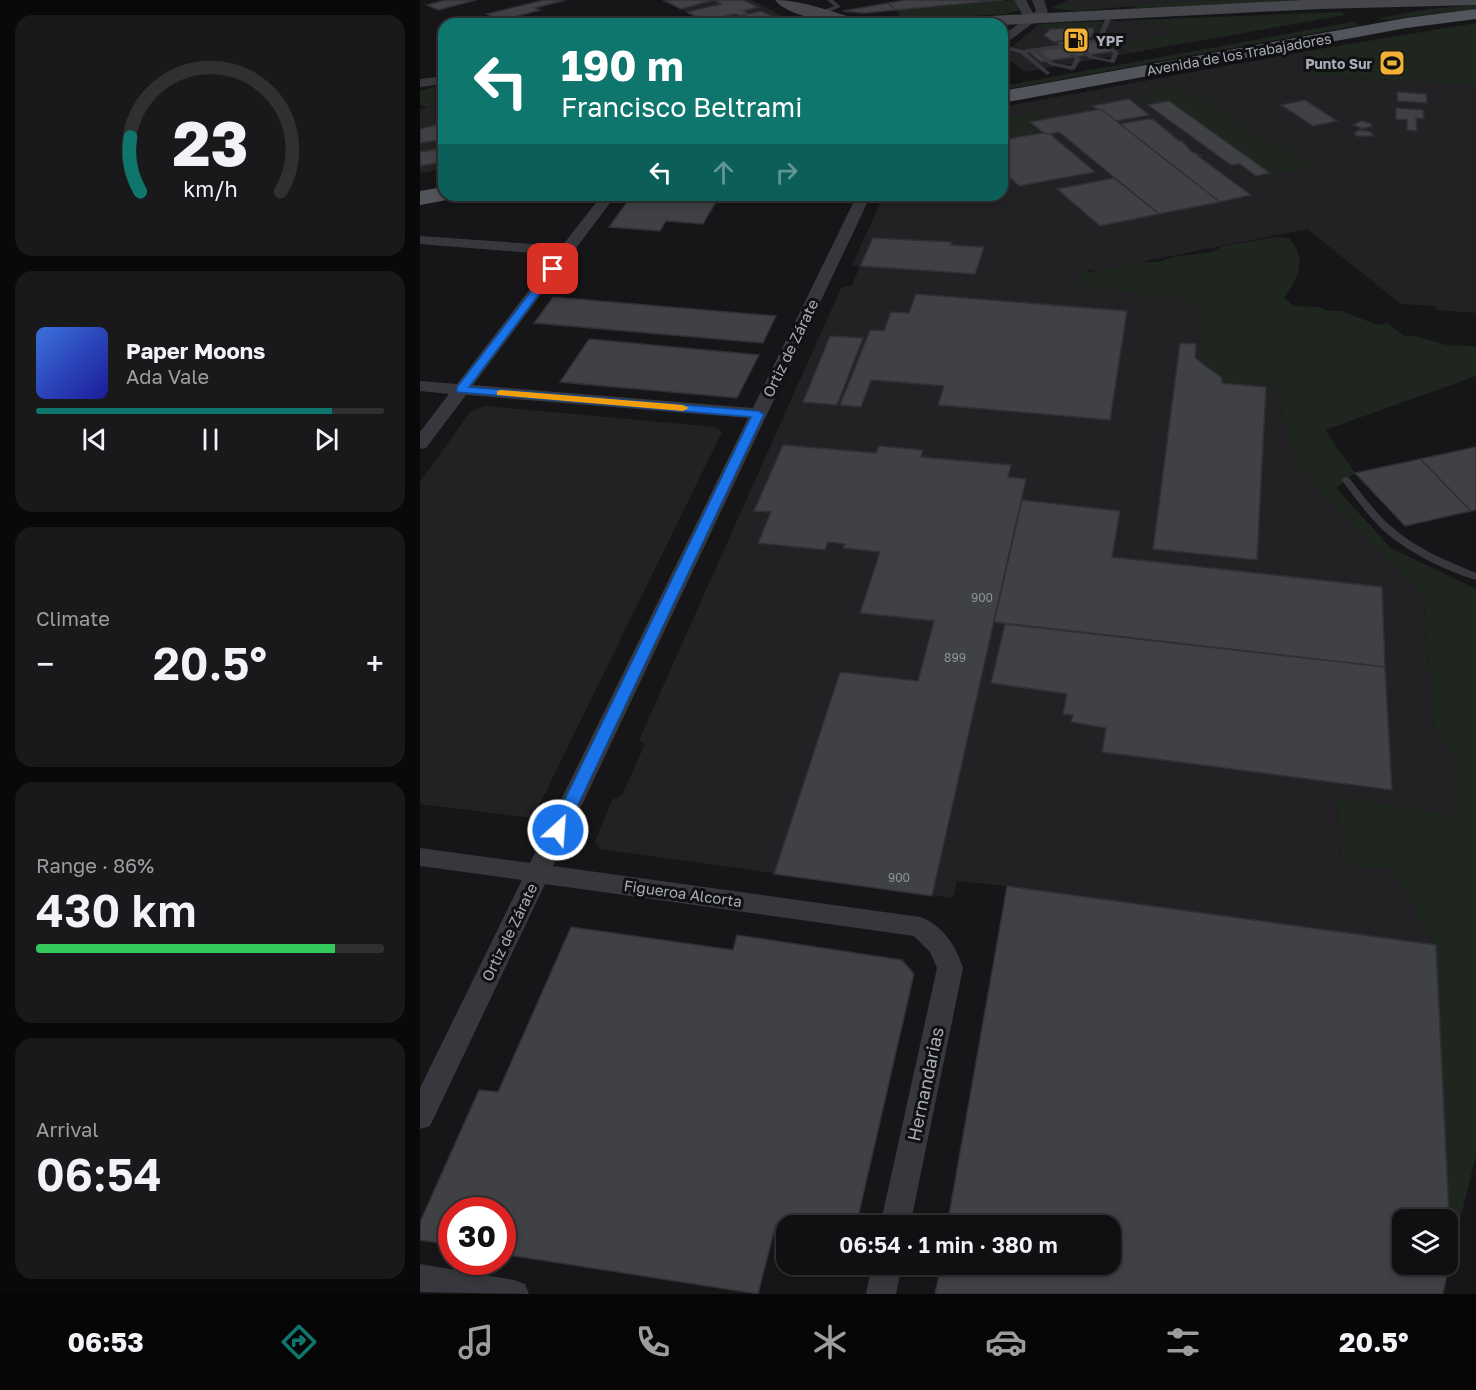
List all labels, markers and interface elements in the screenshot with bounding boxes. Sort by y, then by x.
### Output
fuel station icon: YPF [1061,25,1091,55]
street label: Avenida de los Trabajadores [1145,29,1333,79]
place label: YPF [1096,32,1124,49]
text: 190 m [561,40,684,90]
icon: left [462,42,540,120]
sports icon: Punto Sur [1377,48,1407,78]
place label: Punto Sur [1305,55,1373,72]
text: Francisco Beltrami [561,91,802,123]
text: 23 [172,106,248,181]
icon: left [644,156,677,189]
icon: ahead [707,156,740,189]
icon: right [770,156,803,189]
text: km/h [183,177,237,203]
pin [527,243,578,294]
icon: arrive [536,252,569,285]
street label: Ortiz de Zárate [759,296,822,400]
text: Paper Moons [126,337,265,364]
text: Ada Vale [126,364,209,388]
icon: previous [78,423,111,456]
icon: pause [194,423,227,456]
icon: next [310,423,343,456]
house number: 900 [971,590,993,605]
text: Climate [36,606,110,630]
text: 20.5° [153,636,267,690]
text: − [36,644,54,683]
text: + [366,644,384,683]
house number: 899 [944,650,966,665]
position arrow [526,798,590,862]
text: Range · 86% [36,853,154,877]
house number: 900 [888,870,910,885]
street label: Figueroa Alcorta [623,876,743,910]
street label: Ortiz de Zárate [478,880,541,984]
text: 430 km [36,883,197,937]
street label: Hernandarias [902,1025,948,1143]
text: Arrival [36,1117,99,1141]
text: 06:54 [36,1147,162,1201]
speed limit sign: 30 [438,1197,516,1275]
map controls [1392,1209,1458,1275]
button: layers [1392,1209,1458,1275]
text: 06:54 · 1 min · 380 m [839,1231,1058,1258]
icon: directions [278,1321,320,1363]
icon: music [455,1321,497,1363]
icon: phone [632,1321,674,1363]
icon: climate [809,1321,851,1363]
icon: car [985,1321,1027,1363]
icon: filters [1162,1321,1204,1363]
text: 06:53 [67,1326,144,1358]
text: 20.5° [1339,1326,1409,1358]

